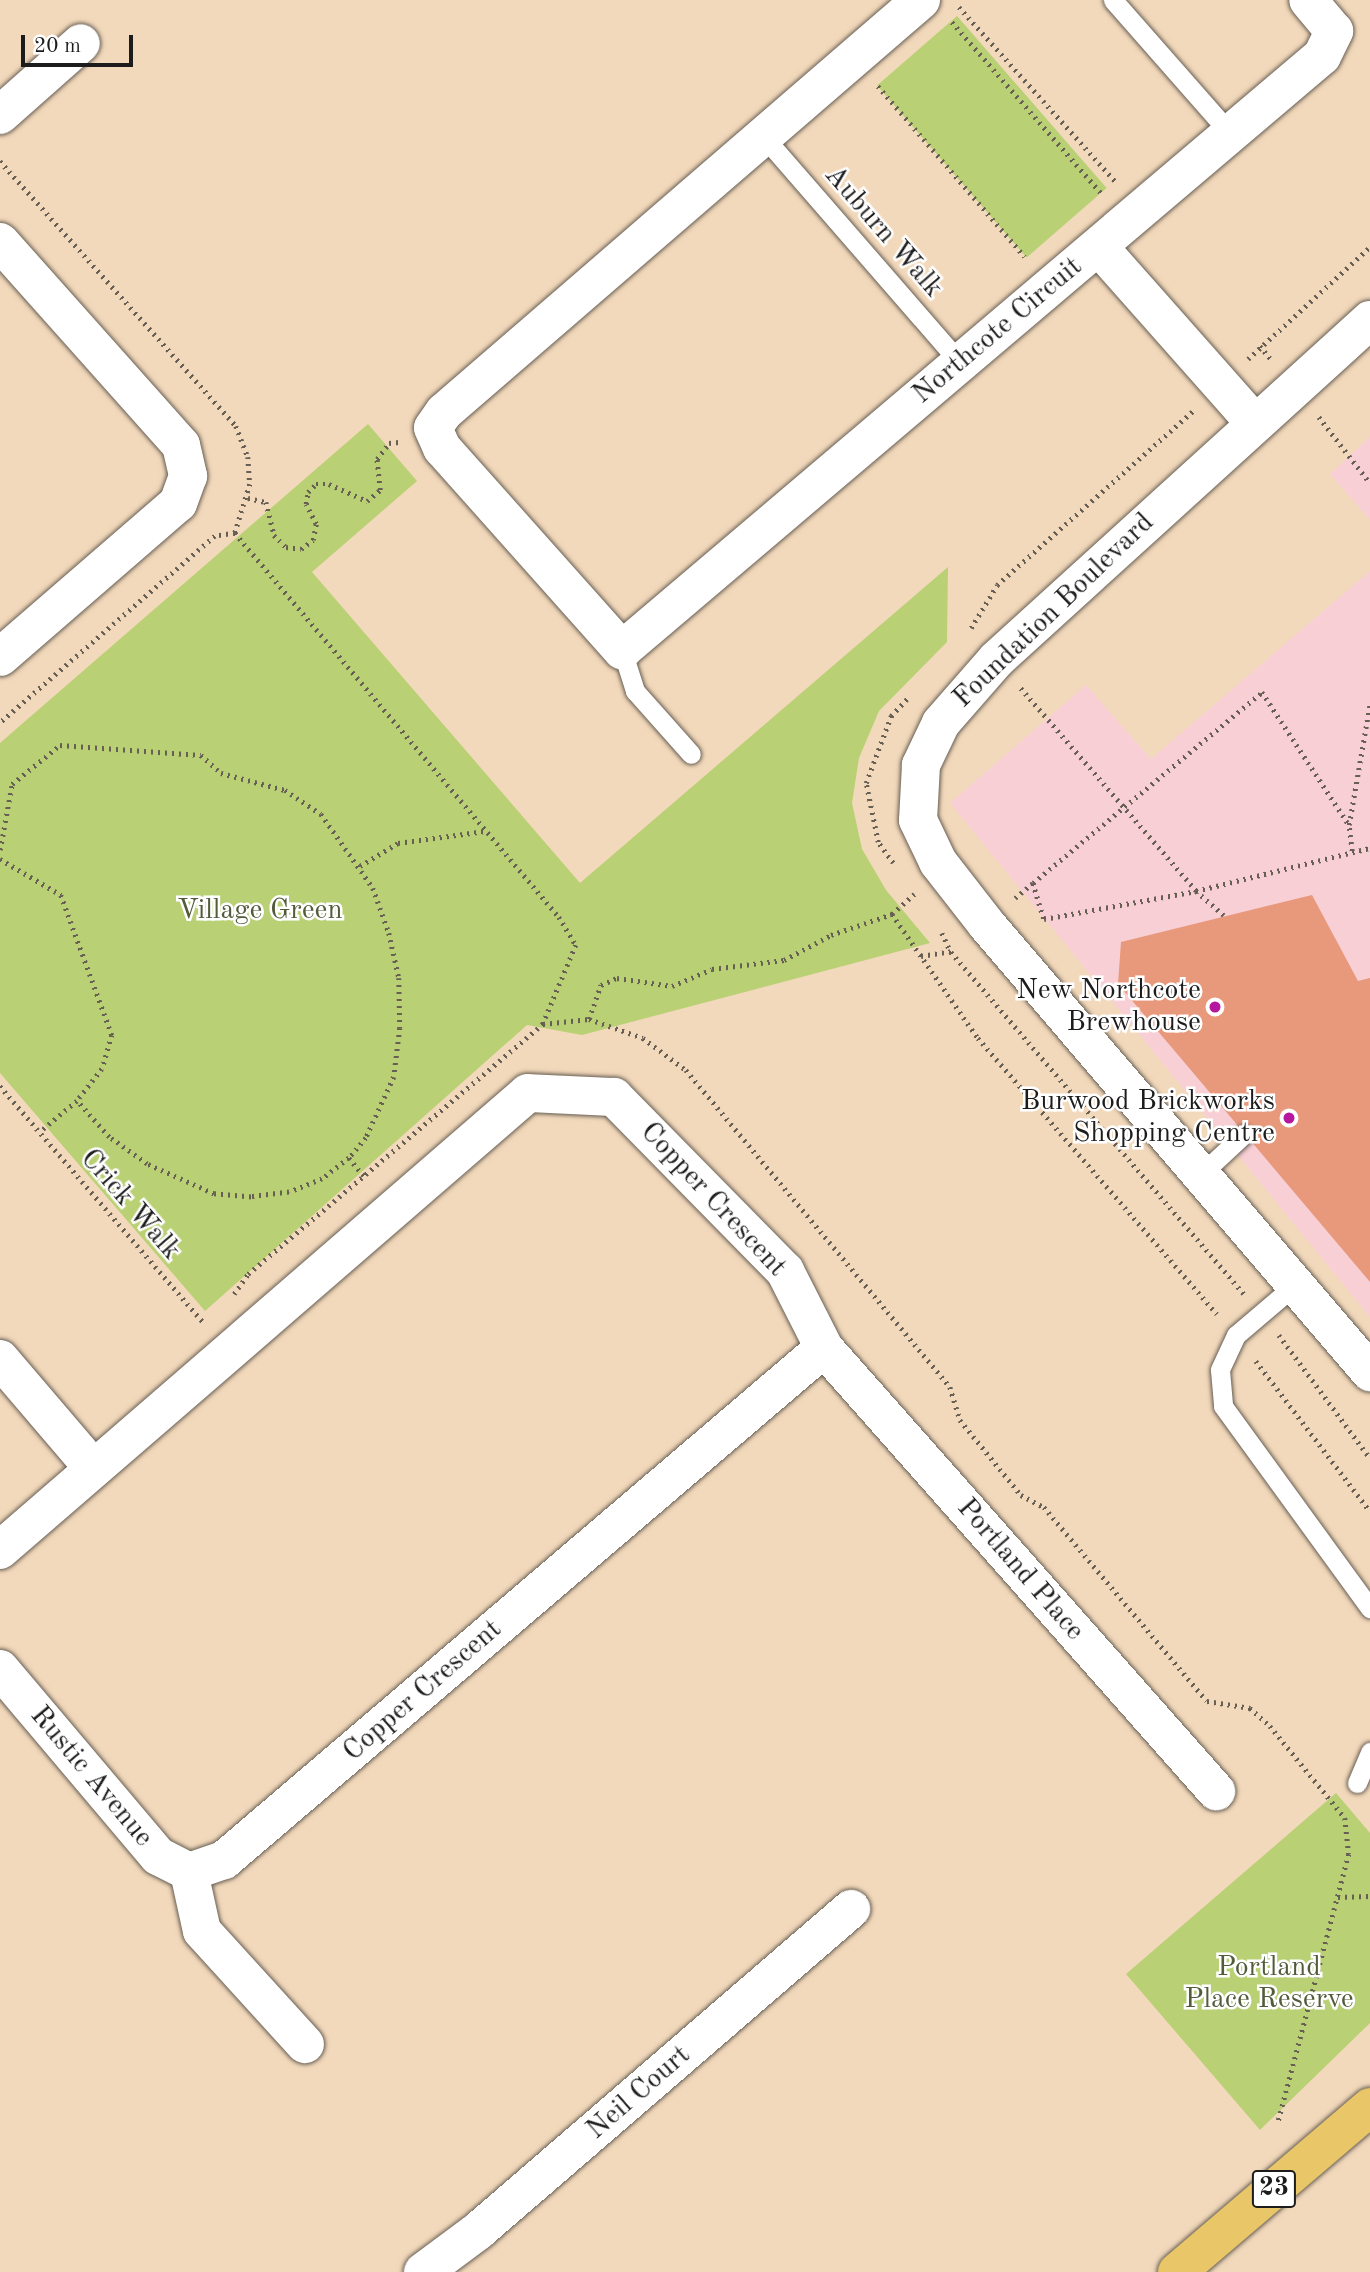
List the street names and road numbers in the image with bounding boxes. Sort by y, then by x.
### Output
street label: Auburn Walk [817,159,949,305]
street label: Northcote Circuit [906,250,1090,412]
street label: Foundation Boulevard [947,507,1161,715]
street label: Copper Crescent [633,1116,793,1284]
street label: Crick Walk [73,1143,187,1267]
street label: Portland Place [949,1492,1091,1648]
street label: Copper Crescent [337,1613,509,1769]
street label: Rustic Avenue [22,1700,160,1854]
street label: Neil Court [580,2039,698,2147]
road number: 23 [1251,2166,1297,2212]

